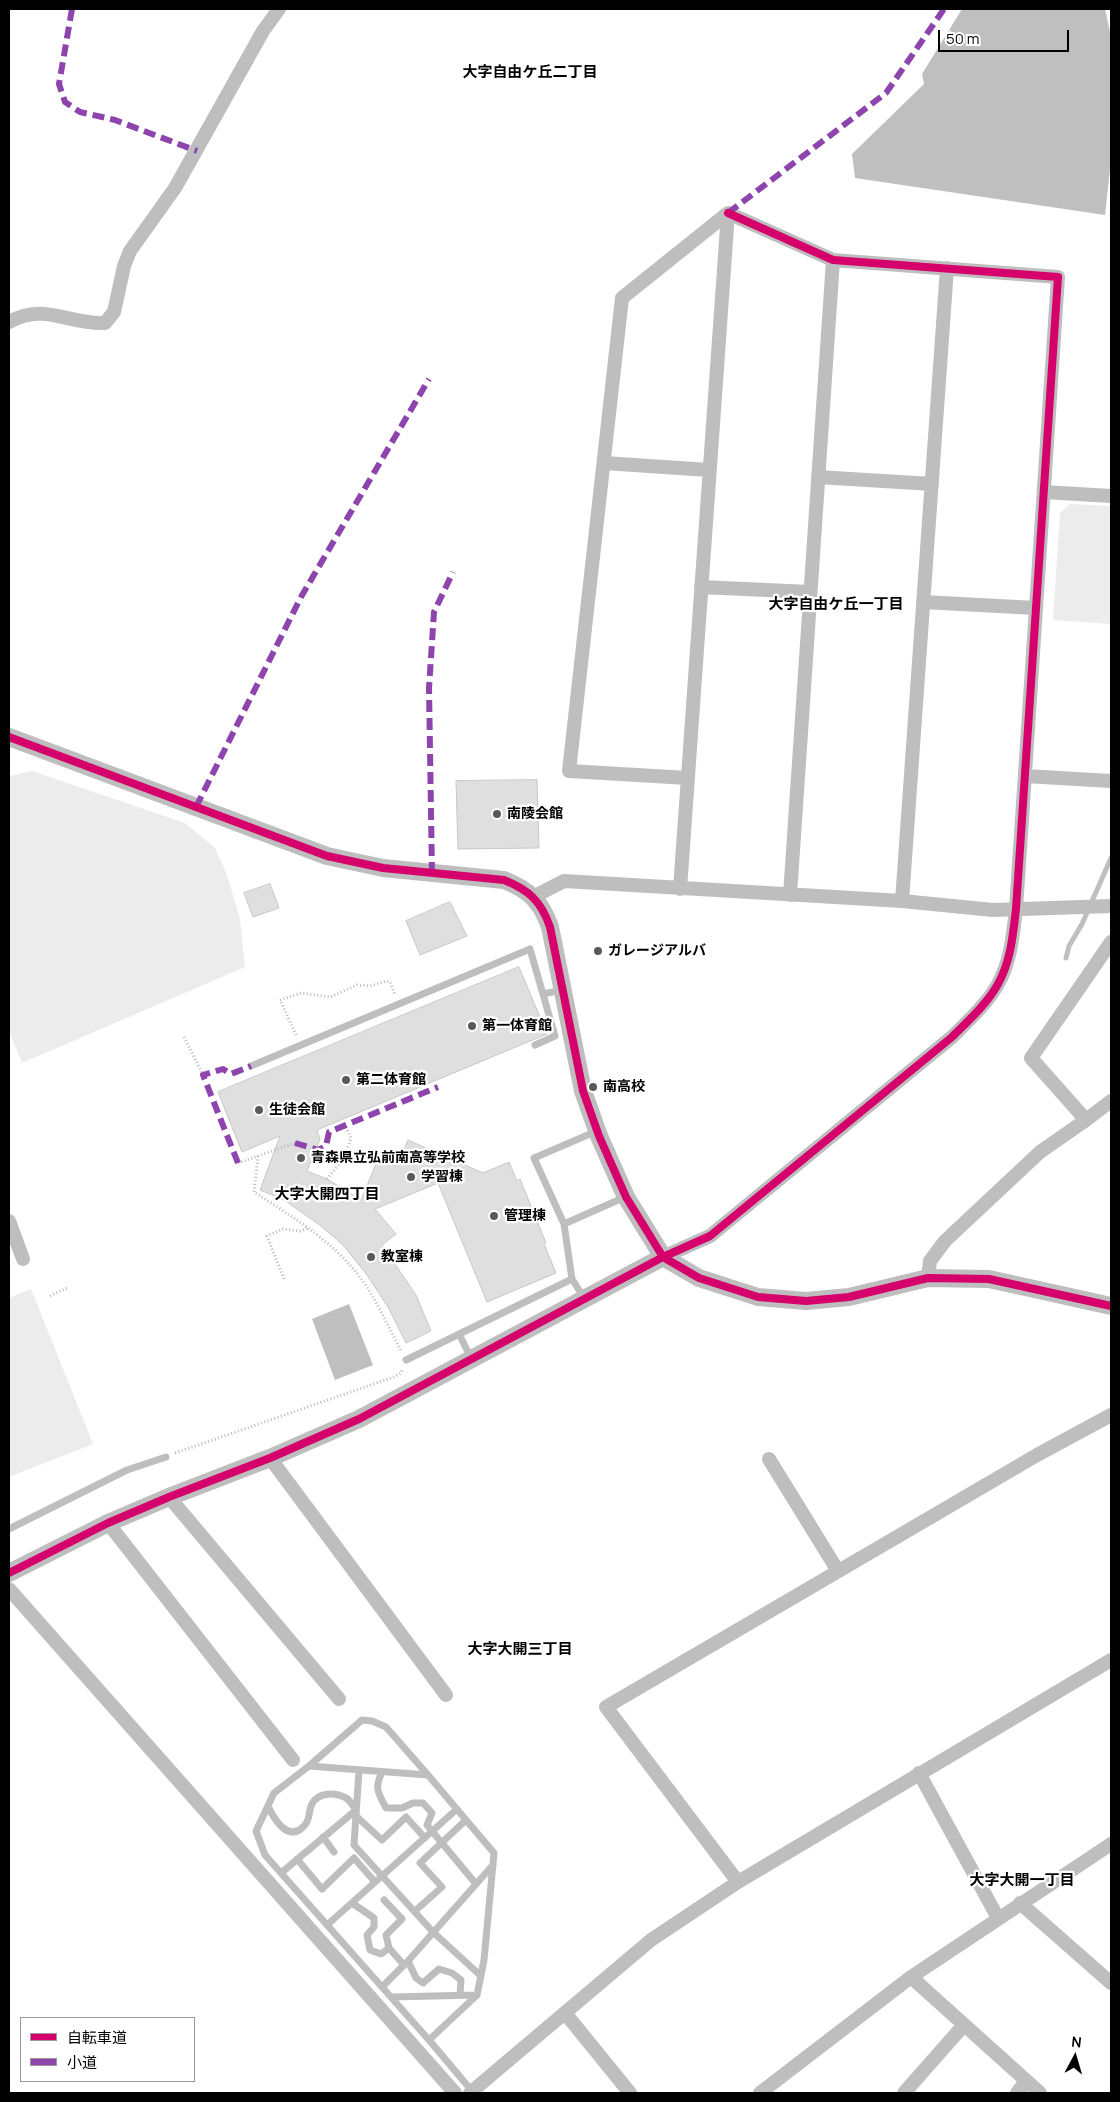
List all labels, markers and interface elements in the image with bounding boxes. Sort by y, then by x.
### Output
scale bar [940,20,1071,52]
text: 50 m [946,28,980,49]
district label: 大字自由ケ丘二丁目 [463,64,597,82]
district label: 大字自由ケ丘一丁目 [769,596,903,614]
place label: 南陵会館 [507,806,563,822]
marker: 南陵会館 [491,808,503,820]
place label: ガレージアルバ [608,943,706,959]
marker: ガレージアルバ [592,945,604,957]
place label: 第一体育館 [482,1018,552,1034]
marker: 第一体育館 [466,1020,478,1032]
place label: 第二体育館 [356,1072,426,1088]
marker: 第二体育館 [340,1074,352,1086]
place label: 南高校 [603,1079,645,1095]
marker: 南高校 [587,1081,599,1093]
place label: 生徒会館 [269,1102,325,1118]
marker: 生徒会館 [253,1104,265,1116]
place label: 青森県立弘前南高等学校 [311,1150,465,1166]
marker: 青森県立弘前南高等学校 [295,1152,307,1164]
place label: 学習棟 [421,1169,463,1185]
marker: 学習棟 [405,1171,417,1183]
district label: 大字大開四丁目 [275,1186,379,1204]
place label: 管理棟 [504,1208,546,1224]
marker: 管理棟 [488,1210,500,1222]
place label: 教室棟 [381,1249,423,1265]
marker: 教室棟 [365,1251,377,1263]
district label: 大字大開三丁目 [468,1641,572,1659]
district label: 大字大開一丁目 [970,1872,1074,1890]
legend [20,2017,195,2082]
text: 自転車道 [67,2027,127,2048]
north arrow [1050,2032,1100,2082]
text: N [1071,2032,1083,2052]
text: 小道 [67,2052,97,2073]

